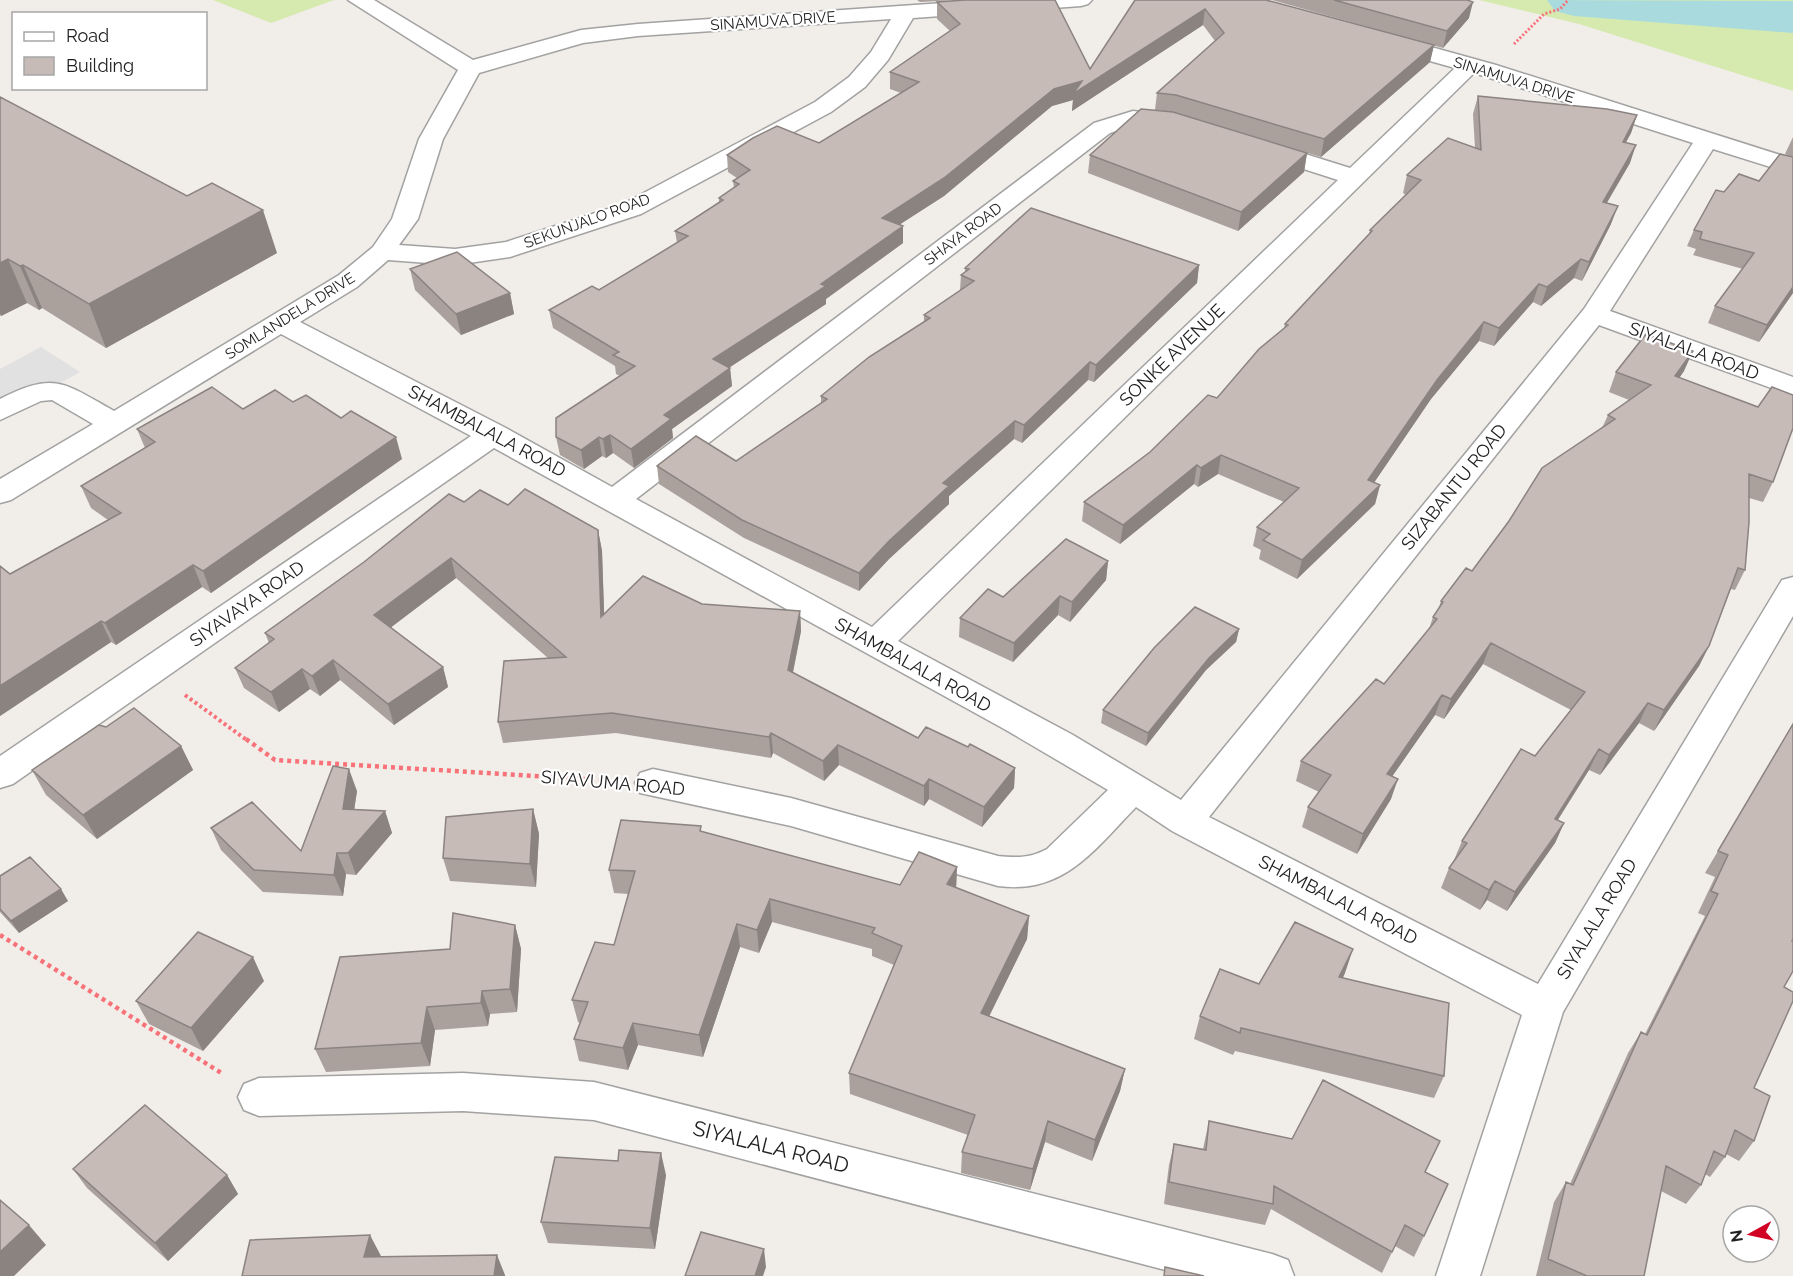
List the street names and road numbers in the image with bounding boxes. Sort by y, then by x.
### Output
street label: SINAMUVA DRIVE [710,8,836,34]
street label: SINAMUVA DRIVE [1451,53,1577,107]
street label: SEKUNJALO ROAD [522,190,653,252]
street label: SHAYA ROAD [921,199,1006,269]
street label: SOMLANDELA DRIVE [222,269,358,363]
street label: SONKE AVENUE [1115,299,1228,410]
street label: SIYALALA ROAD [1626,317,1762,384]
street label: SHAMBALALA ROAD [405,380,570,481]
street label: SIZABANTU ROAD [1396,419,1511,554]
street label: SIYAVAYA ROAD [185,556,308,651]
street label: SHAMBALALA ROAD [832,613,995,716]
street label: SIYAVUMA ROAD [540,766,686,799]
street label: SHAMBALALA ROAD [1255,850,1421,949]
street label: SIYALALA ROAD [1552,854,1641,983]
street label: SIYALALA ROAD [691,1115,852,1178]

